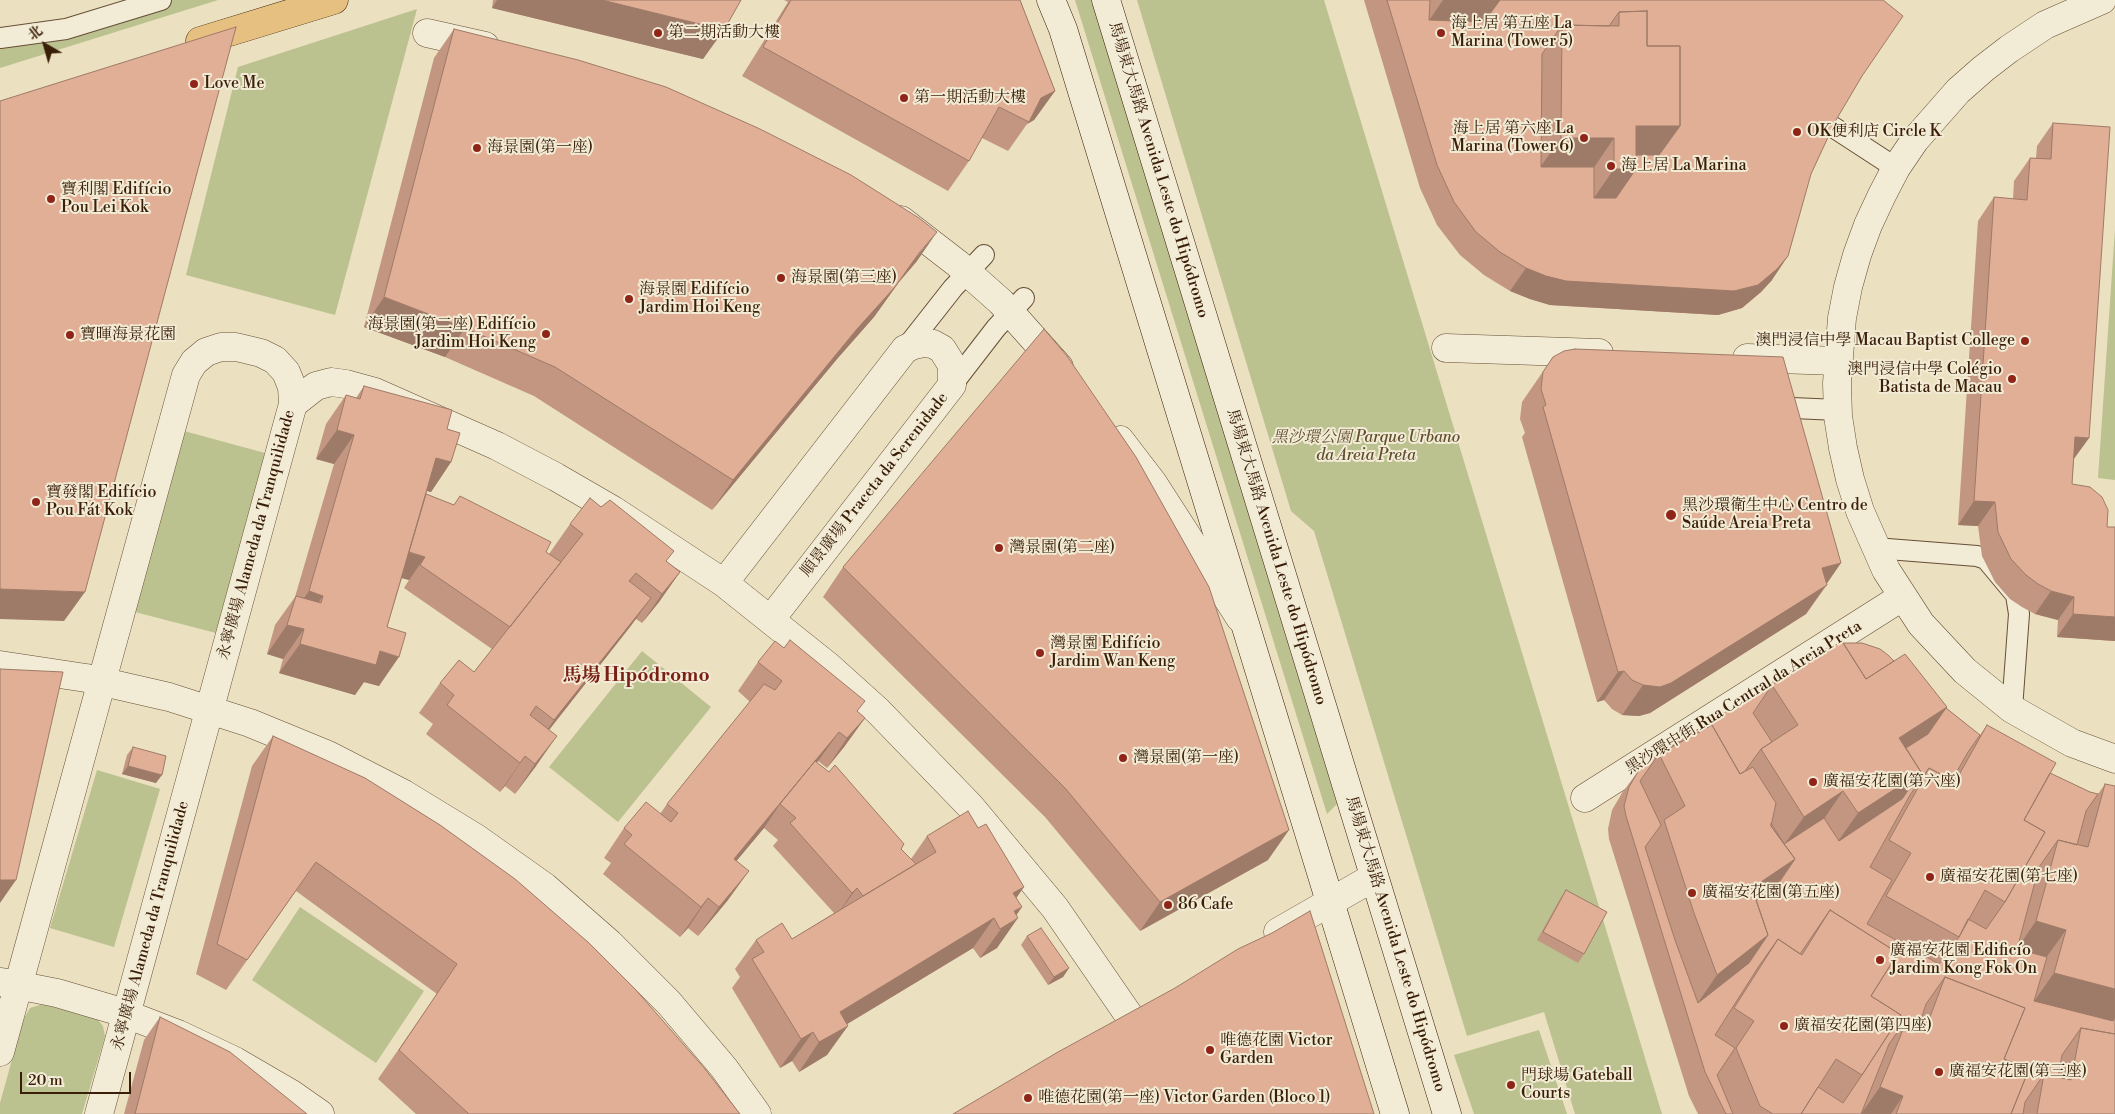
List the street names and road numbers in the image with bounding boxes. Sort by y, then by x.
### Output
street label: 馬場東大馬路 Avenida Leste do Hipódromo [1104,20,1212,320]
street label: 順景廣場 Praceta da Serenidade [797,389,953,581]
street label: 馬場東大馬路 Avenida Leste do Hipódromo [1222,407,1330,707]
street label: 永寧廣場 Alameda da Tranquilidade [214,408,300,662]
street label: 黑沙環中街 Rua Central da Areia Preta [1622,617,1866,779]
street label: 馬場東大馬路 Avenida Leste do Hipódromo [1341,794,1449,1094]
street label: 永寧廣場 Alameda da Tranquilidade [108,799,194,1053]

